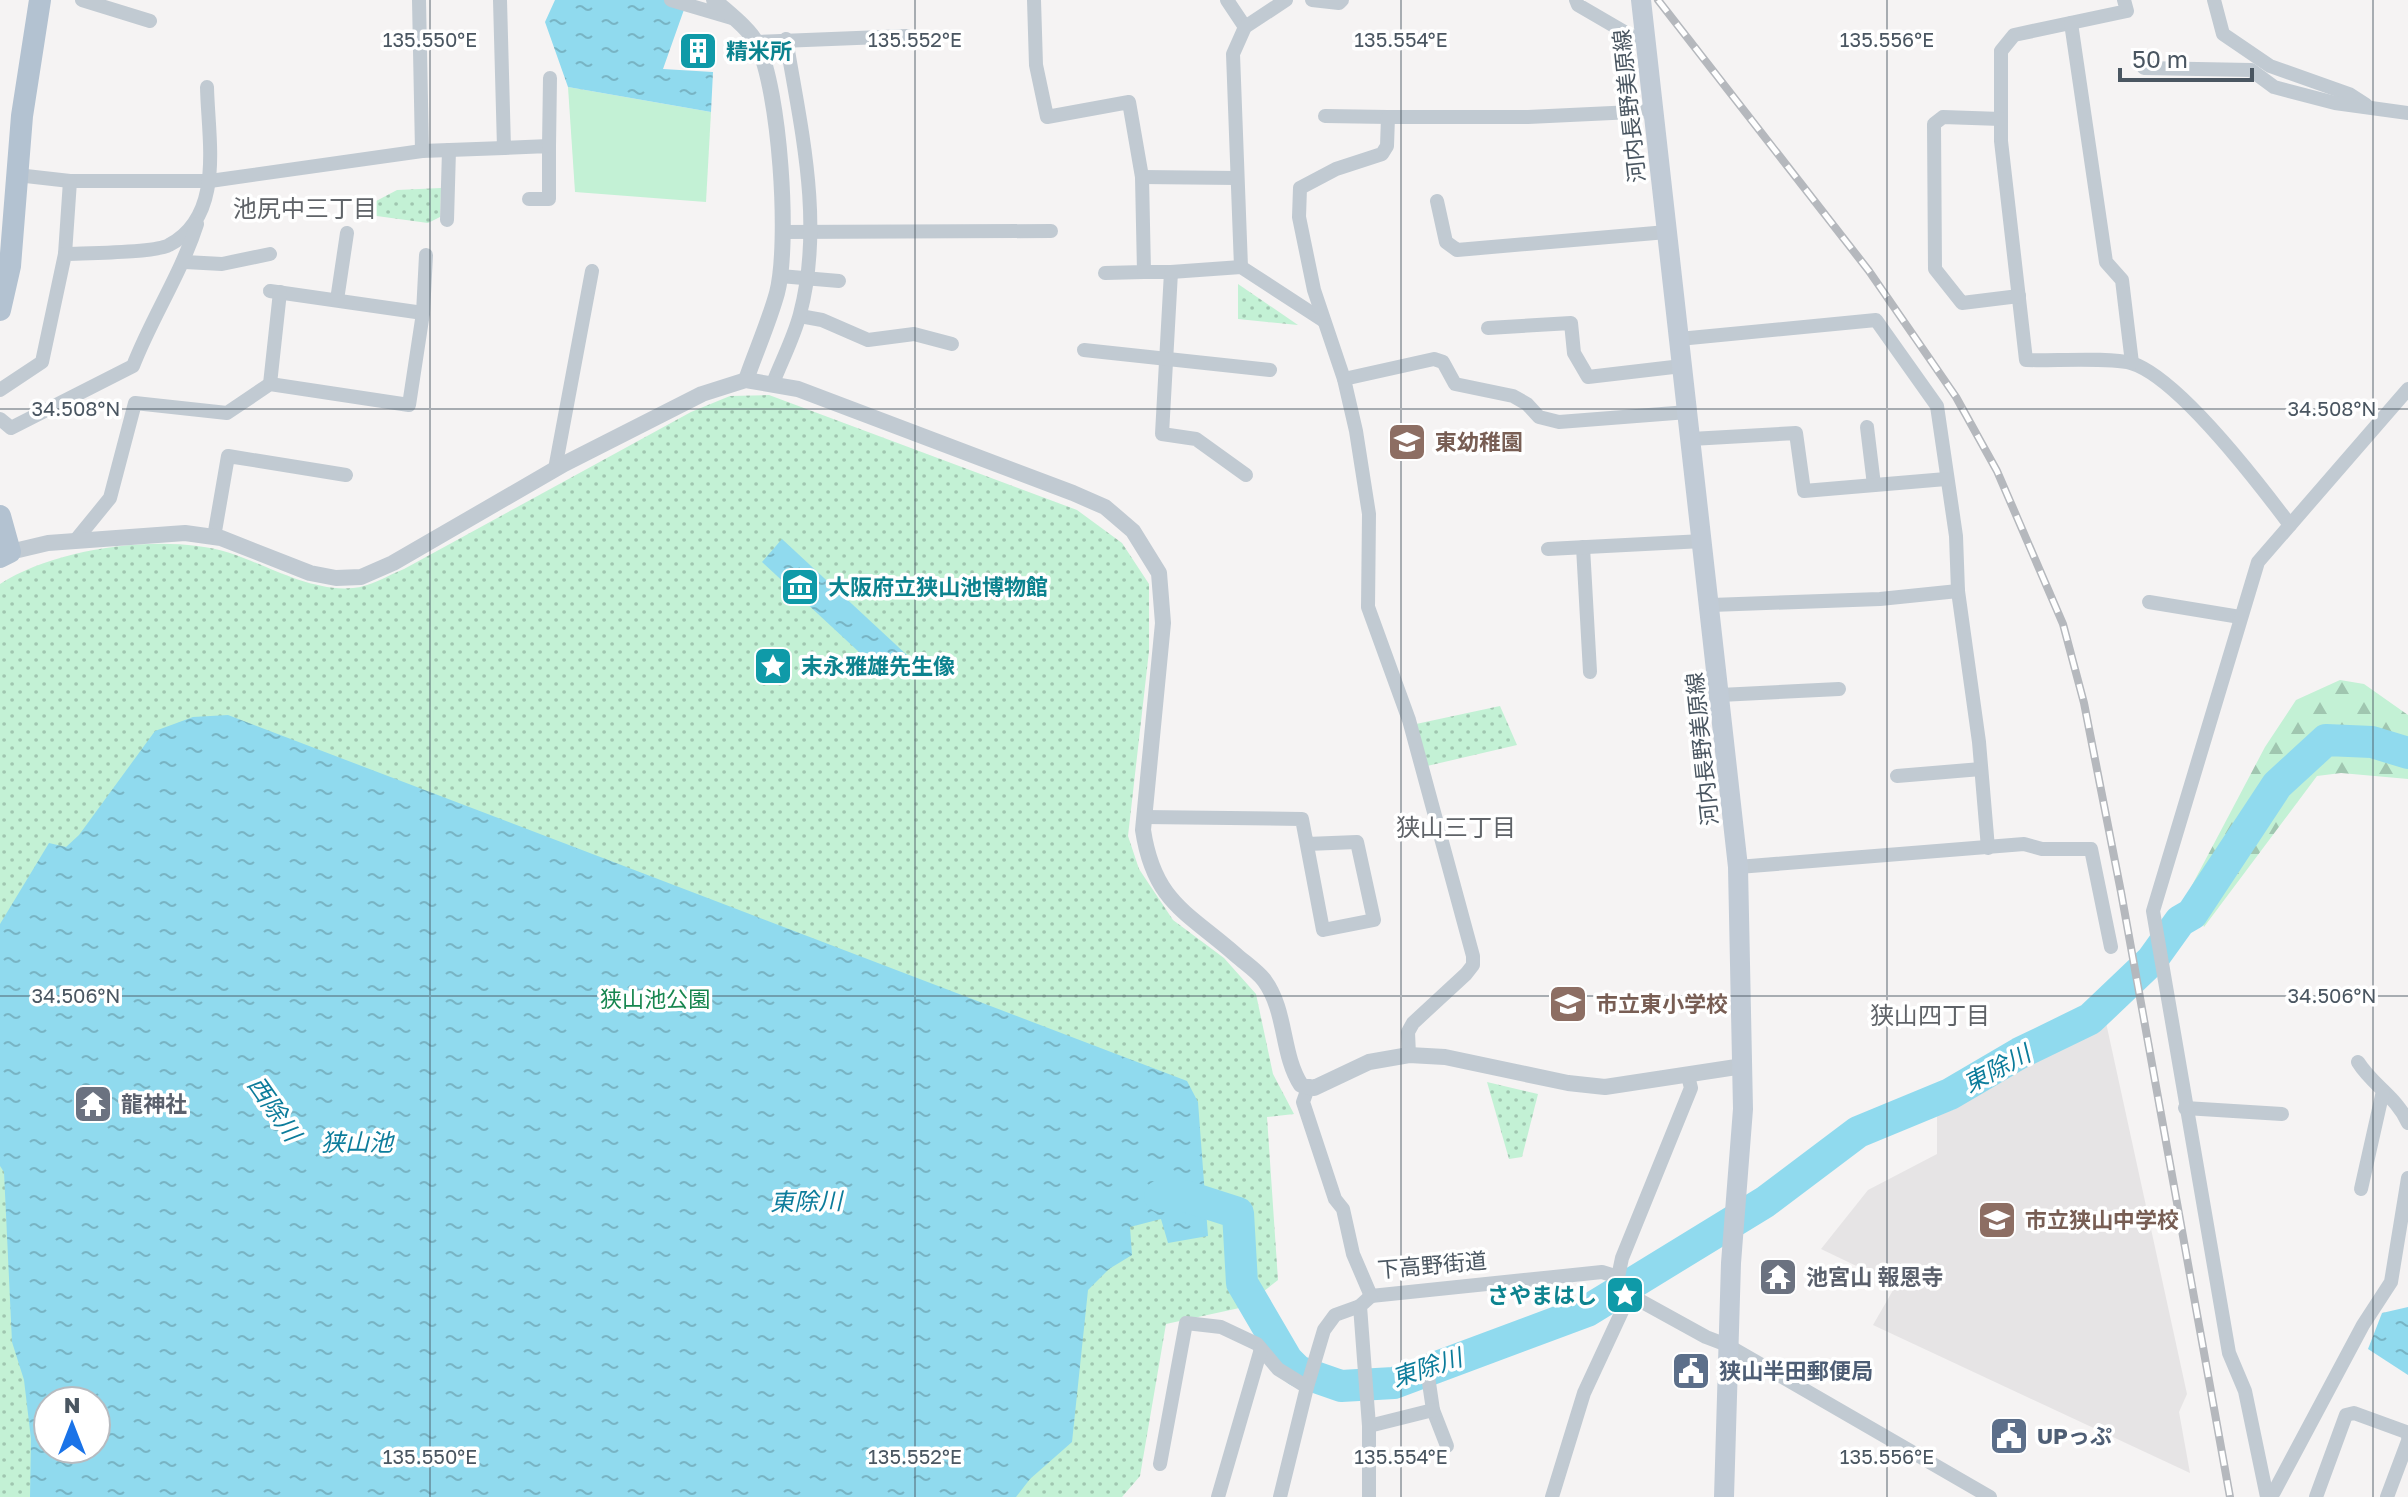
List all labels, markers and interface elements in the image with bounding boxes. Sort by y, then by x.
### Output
text: 135.550°E [383,27,477,51]
text: 135.552°E [868,27,962,51]
text: 135.554°E [1354,27,1448,51]
text: 135.556°E [1840,27,1934,51]
street label: 河内長野美原線 [1607,28,1650,184]
building icon: 精米所 [677,30,719,72]
scale bar [2120,32,2252,82]
place label: 精米所 [726,37,792,64]
text: 50 m [2132,44,2188,73]
district label: 池尻中三丁目 [233,193,377,222]
text: 34.508°N [31,396,121,420]
text: 34.508°N [2287,396,2377,420]
school or university icon: 東幼稚園 [1386,421,1428,463]
place label: 東幼稚園 [1435,428,1523,455]
museum icon: 大阪府立狭山池博物館 [779,566,821,608]
place label: 大阪府立狭山池博物館 [828,573,1048,600]
place icon: 末永雅雄先生像 [752,645,794,687]
place label: 末永雅雄先生像 [801,652,955,679]
street label: 河内長野美原線 [1680,671,1723,827]
district label: 狭山三丁目 [1396,812,1516,841]
text: 34.506°N [32,983,121,1007]
school or university icon: 市立東小学校 [1547,983,1589,1025]
text: 34.506°N [2288,983,2377,1007]
park label: 狭山池公園 [600,985,710,1012]
place label: 市立東小学校 [1596,990,1728,1017]
district label: 狭山四丁目 [1870,1000,1990,1029]
water label: 東除川 [1958,1037,2038,1097]
water label: 西除川 [243,1070,309,1148]
temple icon: 龍神社 [72,1083,114,1125]
place label: 龍神社 [121,1090,187,1117]
water label: 狭山池 [321,1127,395,1156]
water label: 東除川 [770,1185,845,1216]
school or university icon: 市立狭山中学校 [1976,1199,2018,1241]
place label: 市立狭山中学校 [2025,1206,2179,1233]
street label: 下高野街道 [1376,1246,1488,1283]
temple icon: 池宮山 報恩寺 [1757,1256,1799,1298]
place label: 池宮山 報恩寺 [1806,1263,1944,1290]
place icon: さやまはし [1604,1274,1646,1316]
place label: さやまはし [1487,1281,1597,1308]
water label: 東除川 [1388,1341,1468,1391]
public building icon: 狭山半田郵便局 [1670,1350,1712,1392]
place label: 狭山半田郵便局 [1719,1357,1873,1384]
north arrow [32,1385,112,1465]
text: N [64,1391,80,1418]
public building icon: UPっぷ [1988,1415,2030,1457]
place label: UPっぷ [2037,1422,2112,1449]
text: 135.550°E [383,1444,477,1468]
text: 135.552°E [868,1444,962,1468]
text: 135.554°E [1354,1444,1448,1468]
text: 135.556°E [1840,1444,1934,1468]

